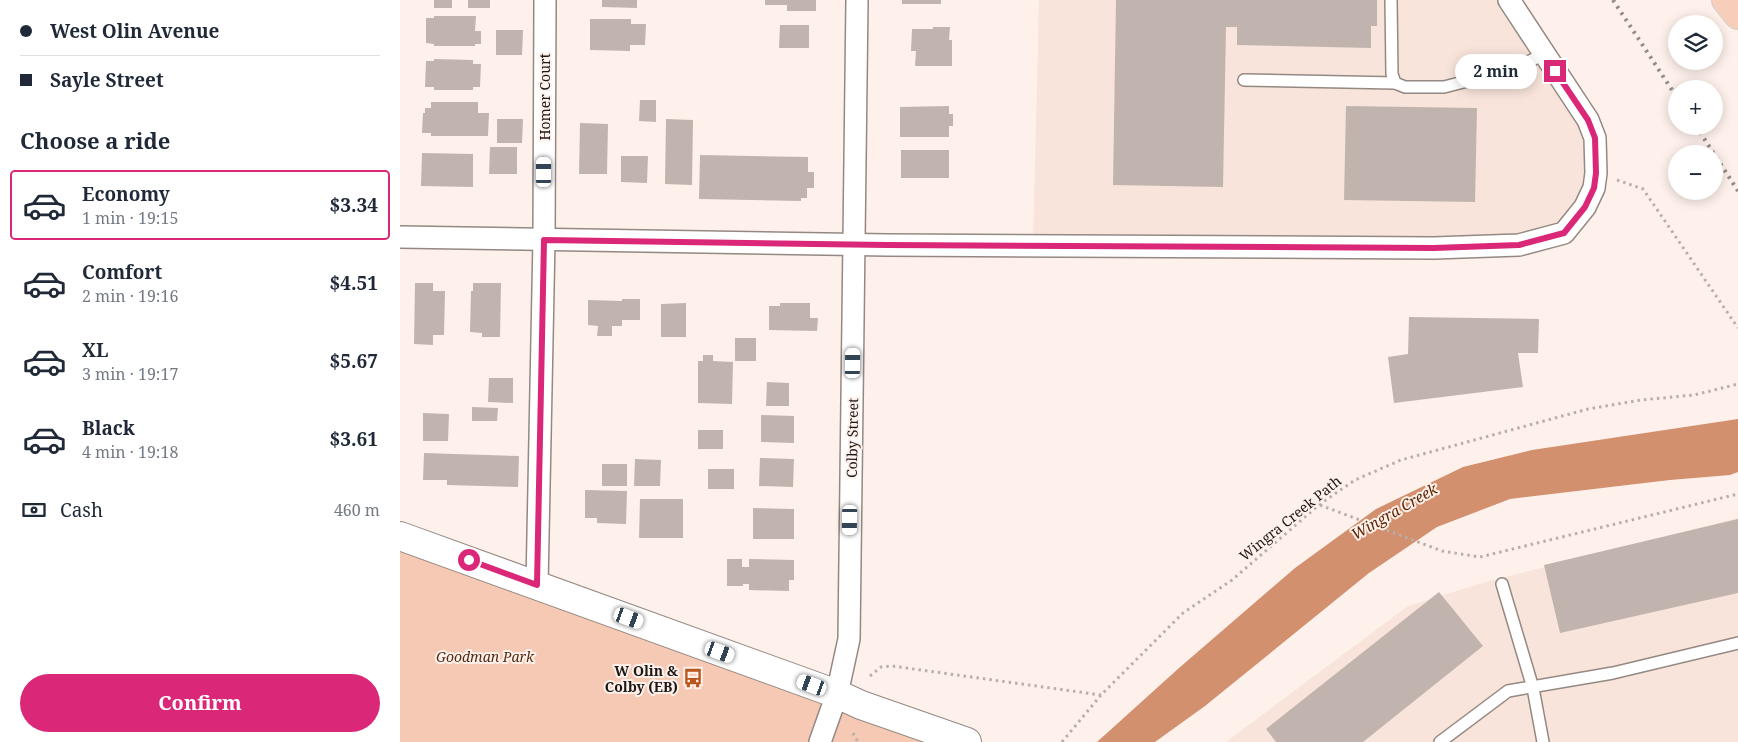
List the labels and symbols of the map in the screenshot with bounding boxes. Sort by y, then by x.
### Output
street label: Homer Court [535,53,554,141]
callout: 2 min [1455,54,1538,88]
route end [1544,60,1566,82]
car [536,157,551,187]
car [845,348,860,378]
street label: Colby Street [842,398,862,478]
street label: Wingra Creek Path [1235,471,1345,565]
water label: Wingra Creek [1347,478,1441,544]
car [842,505,857,535]
route start [458,549,480,571]
car [612,606,645,630]
car [703,640,736,664]
park label: Goodman Park [436,647,535,666]
place label: W Olin & Colby (EB) [605,661,679,696]
bus stop icon: W Olin & Colby (EB) [682,667,704,689]
car [795,673,828,697]

